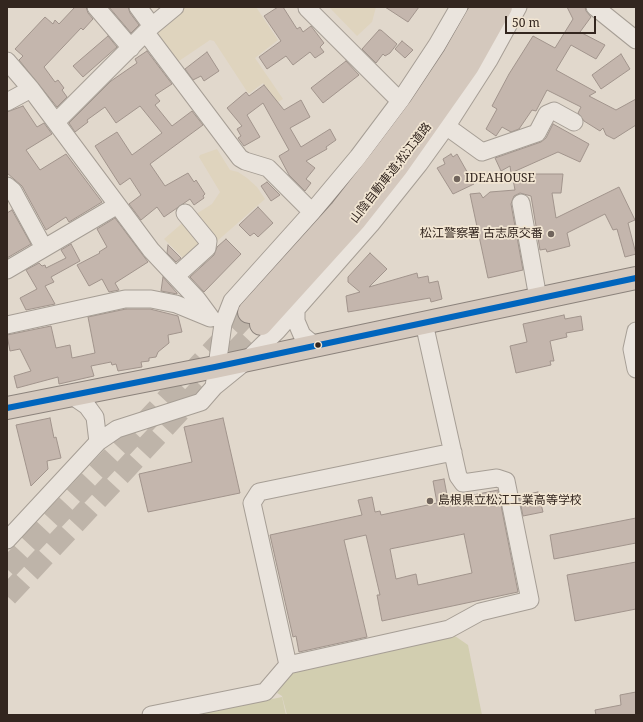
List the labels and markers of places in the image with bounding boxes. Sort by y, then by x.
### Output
place label: IDEAHOUSE [465,172,535,186]
marker: IDEAHOUSE [452,174,462,184]
place label: 松江警察署 古志原交番 [420,227,543,241]
marker: 松江警察署 古志原交番 [546,229,556,239]
unlabelled marker [313,340,323,350]
place label: 島根県立松江工業高等学校 [438,494,582,508]
marker: 島根県立松江工業高等学校 [425,496,435,506]

